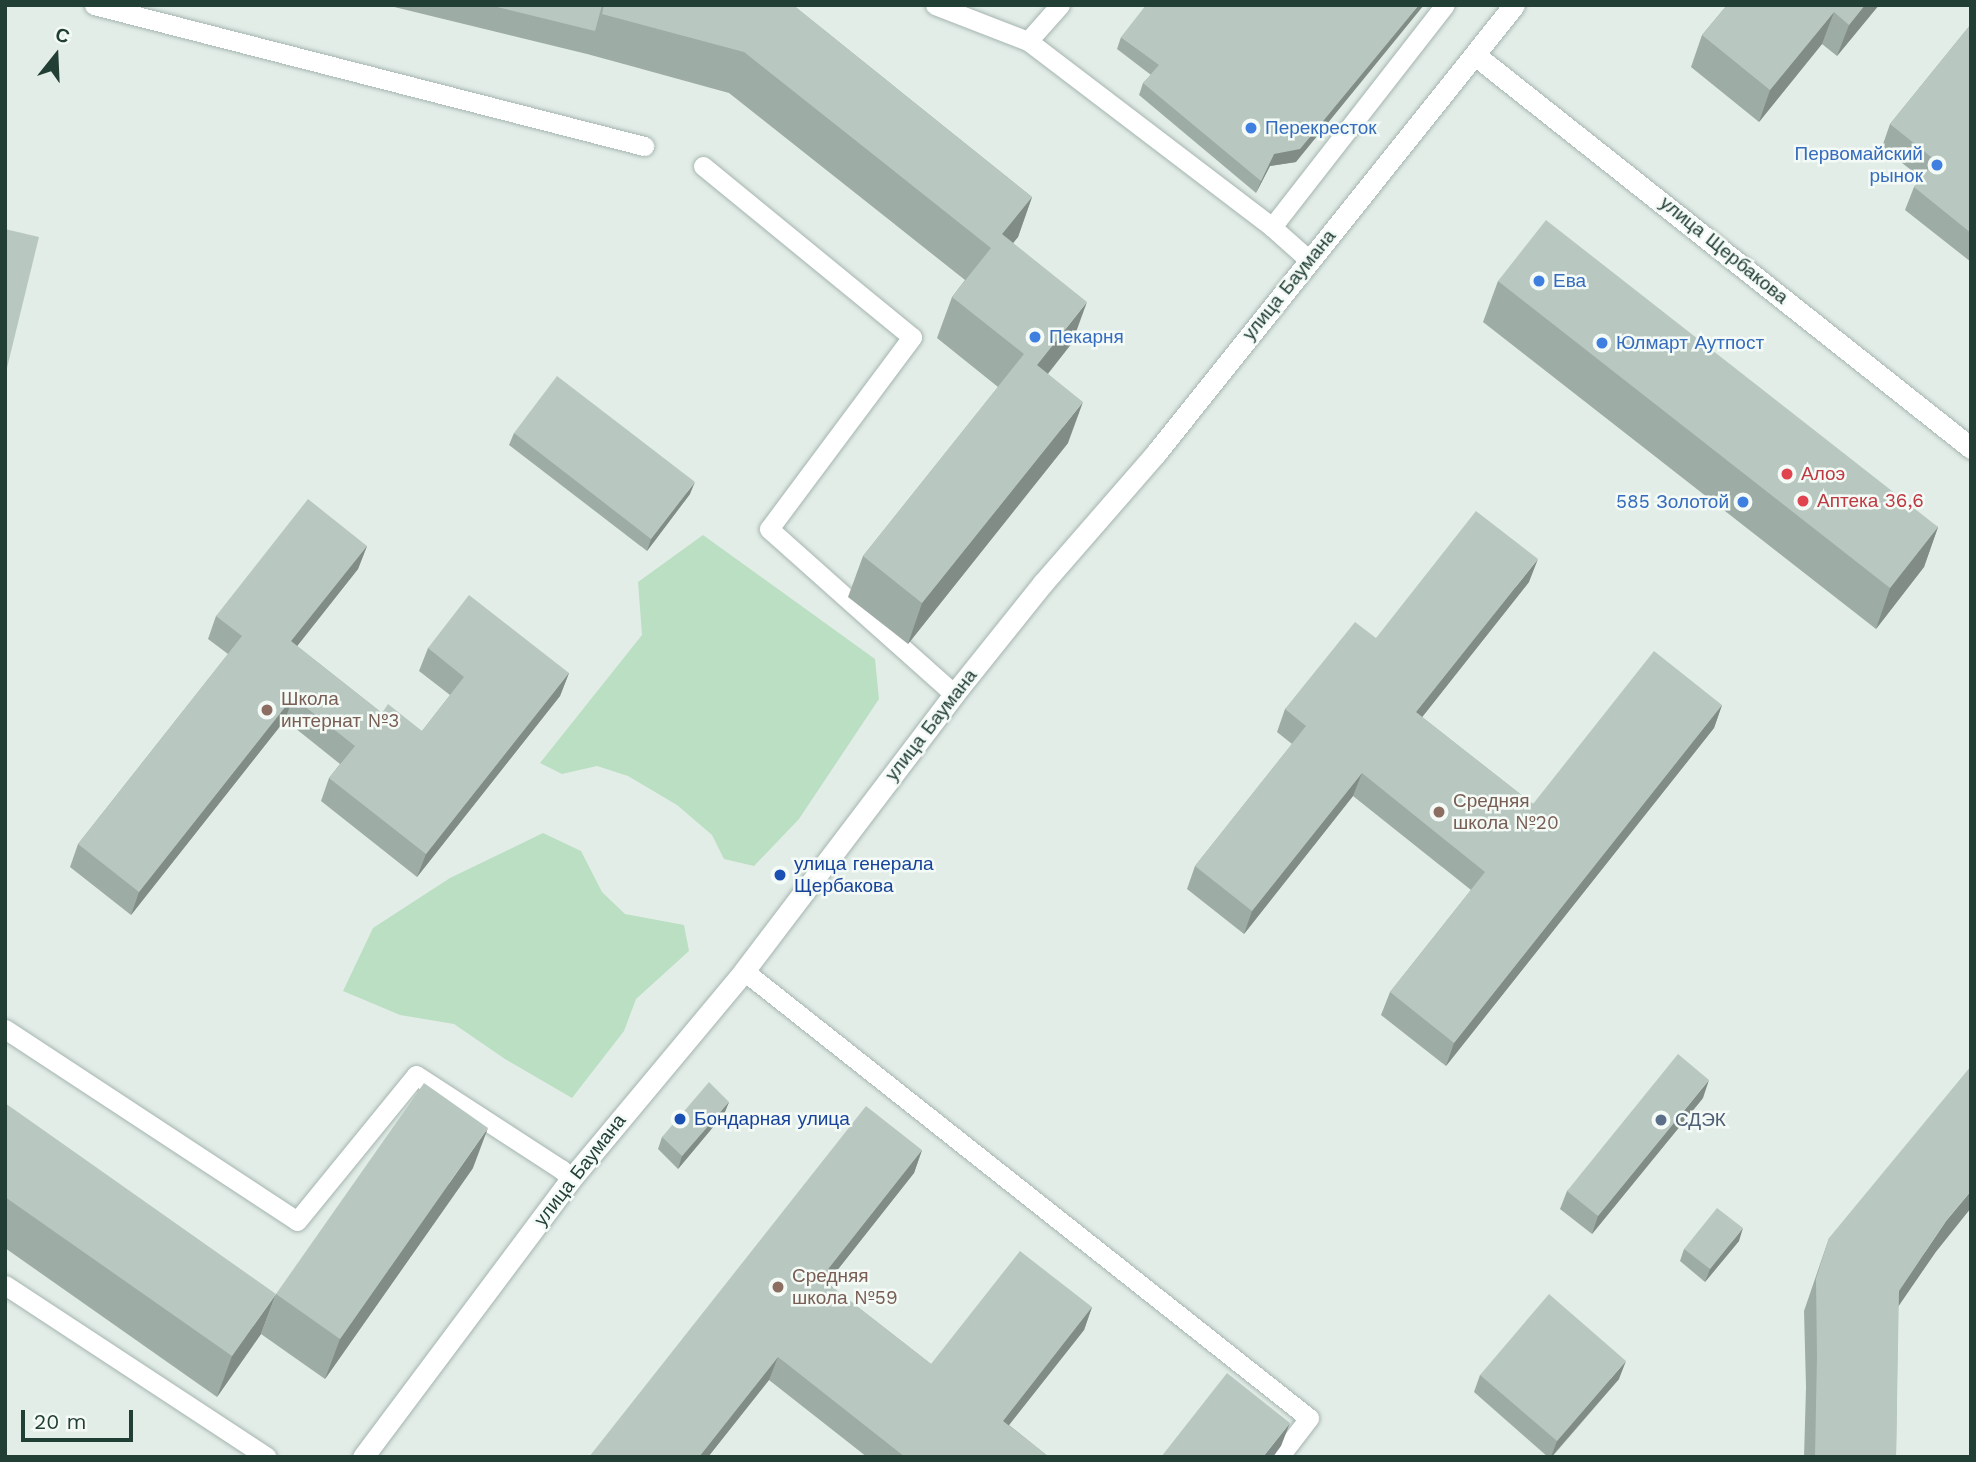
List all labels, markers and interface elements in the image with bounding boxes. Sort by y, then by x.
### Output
north arrow [21,21,91,91]
text: С [53,22,73,49]
place label: Перекресток [1265,117,1377,139]
marker: Перекресток [1243,120,1259,136]
place label: Первомайский рынок [1794,143,1923,187]
marker: Первомайский рынок [1929,157,1945,173]
street label: улица Щербакова [1655,191,1793,309]
street label: улица Баумана [1238,225,1340,345]
place label: Ева [1553,270,1586,292]
marker: Ева [1531,273,1547,289]
place label: Пекарня [1049,326,1124,348]
marker: Пекарня [1027,329,1043,345]
place label: Юлмарт Аутпост [1616,332,1764,354]
marker: Юлмарт Аутпост [1594,335,1610,351]
place label: Алоэ [1801,463,1845,485]
marker: Алоэ [1779,466,1795,482]
place label: Аптека 36,6 [1817,490,1924,512]
place label: 585 Золотой [1616,491,1729,513]
marker: Аптека 36,6 [1795,493,1811,509]
marker: 585 Золотой [1735,494,1751,510]
street label: улица Баумана [880,665,982,785]
place label: Школа интернат №3 [281,688,399,732]
marker: Школа интернат №3 [259,702,275,718]
place label: Средняя школа №20 [1453,790,1559,834]
marker: Средняя школа №20 [1431,804,1447,820]
place label: улица генерала Щербакова [794,853,934,897]
marker: улица генерала Щербакова [772,867,788,883]
place label: Бондарная улица [694,1108,850,1130]
place label: СДЭК [1675,1109,1726,1131]
street label: улица Баумана [529,1110,631,1230]
marker: Бондарная улица [672,1111,688,1127]
marker: СДЭК [1653,1112,1669,1128]
place label: Средняя школа №59 [792,1265,898,1309]
marker: Средняя школа №59 [770,1279,786,1295]
scale bar [24,1396,136,1440]
text: 20 m [34,1409,86,1434]

